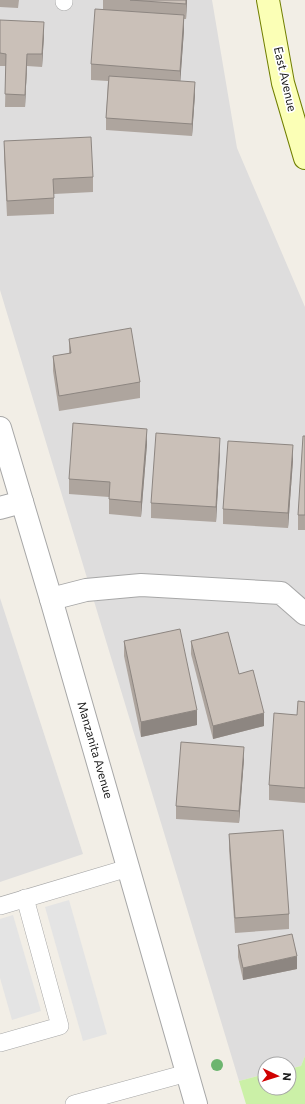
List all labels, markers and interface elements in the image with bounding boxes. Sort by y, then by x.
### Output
street label: East Avenue [272,45,300,113]
street label: Manzanita Avenue [75,700,117,800]
north arrow [257,1056,297,1096]
text: N [281,1072,294,1081]

